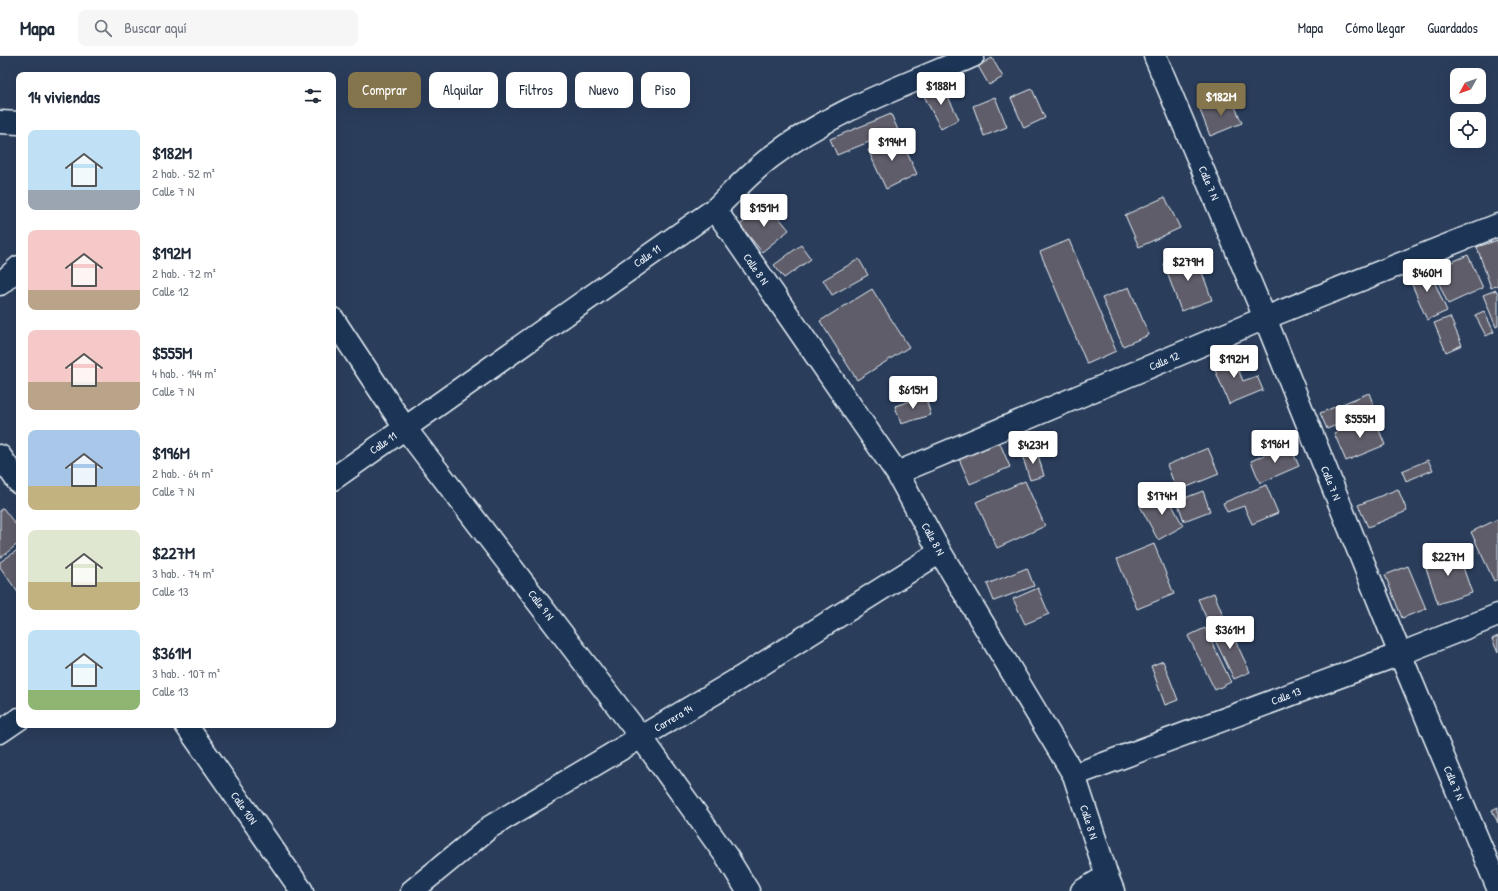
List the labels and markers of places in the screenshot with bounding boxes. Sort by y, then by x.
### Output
pin: $188M [913,72,969,106]
pin: $182M [1193,83,1249,117]
pin: $194M [864,128,920,162]
pin: $151M [736,194,792,228]
pin: $279M [1160,248,1216,282]
pin: $460M [1399,259,1455,293]
pin: $192M [1206,345,1262,379]
pin: $615M [885,376,941,410]
pin: $555M [1332,405,1388,439]
pin: $196M [1247,430,1303,464]
pin: $423M [1005,431,1061,465]
pin: $174M [1134,482,1190,516]
pin: $227M [1420,543,1476,577]
pin: $361M [1202,616,1258,650]

